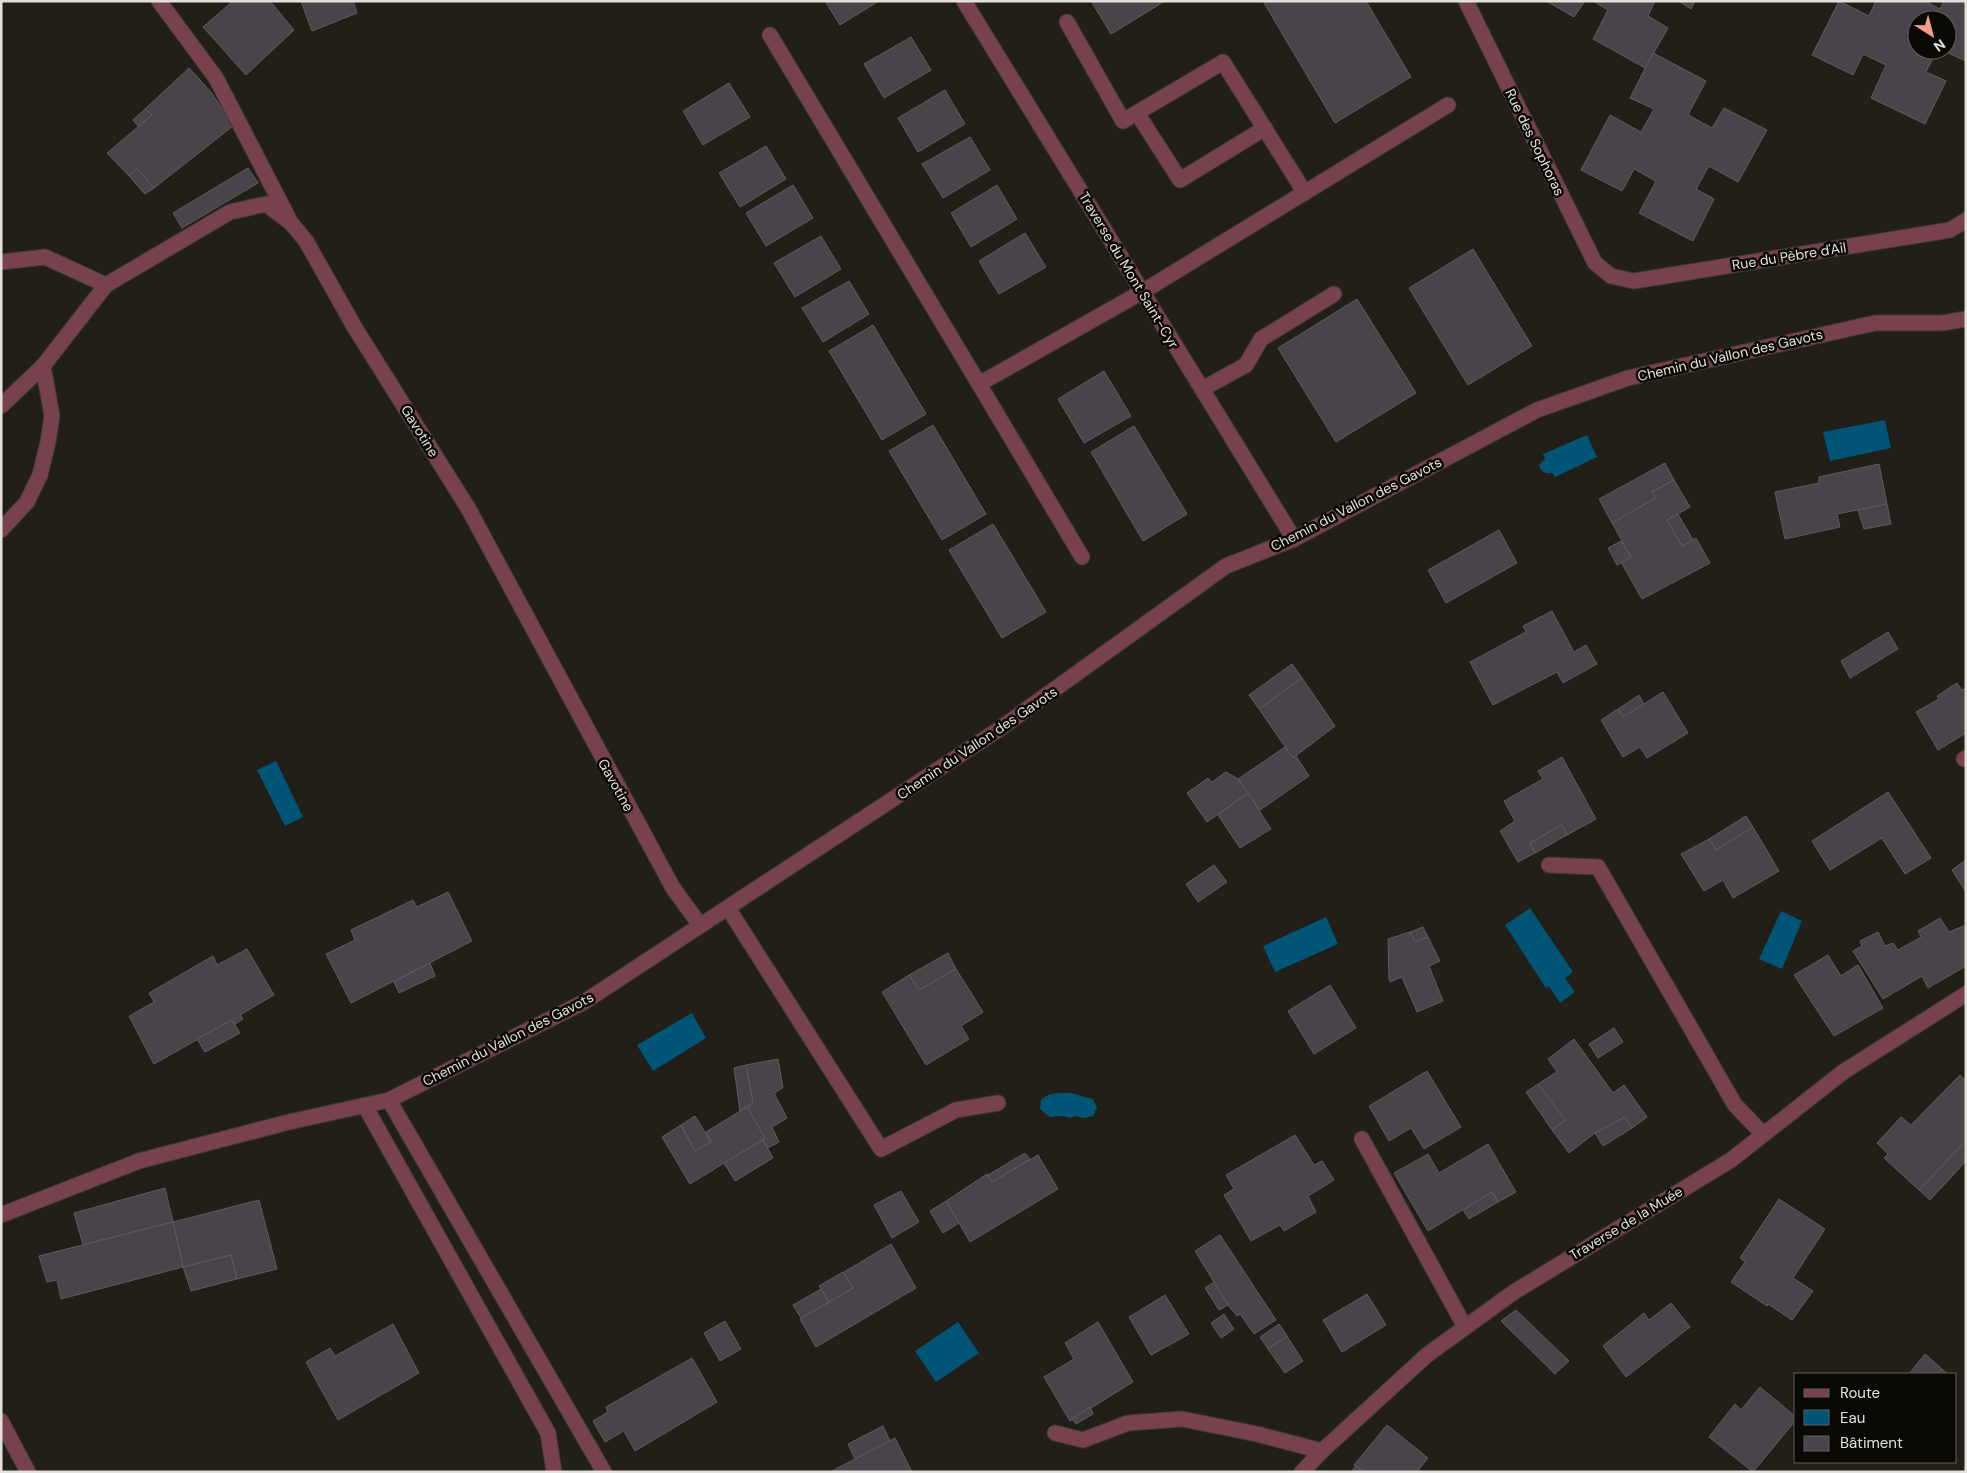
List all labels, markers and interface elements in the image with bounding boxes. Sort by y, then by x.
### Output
north arrow [1907,10,1957,60]
text: N [1930,35,1949,56]
street label: Rue des Sophoras [1501,86,1569,198]
street label: Traverse du Mont Saint-Cyr [1075,188,1183,352]
street label: Rue du Pèbre d'Ail [1731,238,1847,274]
street label: Chemin du Vallon des Gavots [1636,325,1824,385]
street label: Gavotine [397,402,443,460]
street label: Chemin du Vallon des Gavots [1267,453,1445,555]
street label: Chemin du Vallon des Gavots [893,683,1061,803]
street label: Gavotine [594,755,638,815]
street label: Chemin du Vallon des Gavots [419,988,597,1090]
street label: Traverse de la Muée [1566,1182,1686,1264]
legend [1794,1373,1957,1463]
text: Route [1840,1383,1880,1403]
text: Eau [1840,1408,1865,1428]
text: Bâtiment [1840,1433,1903,1453]

